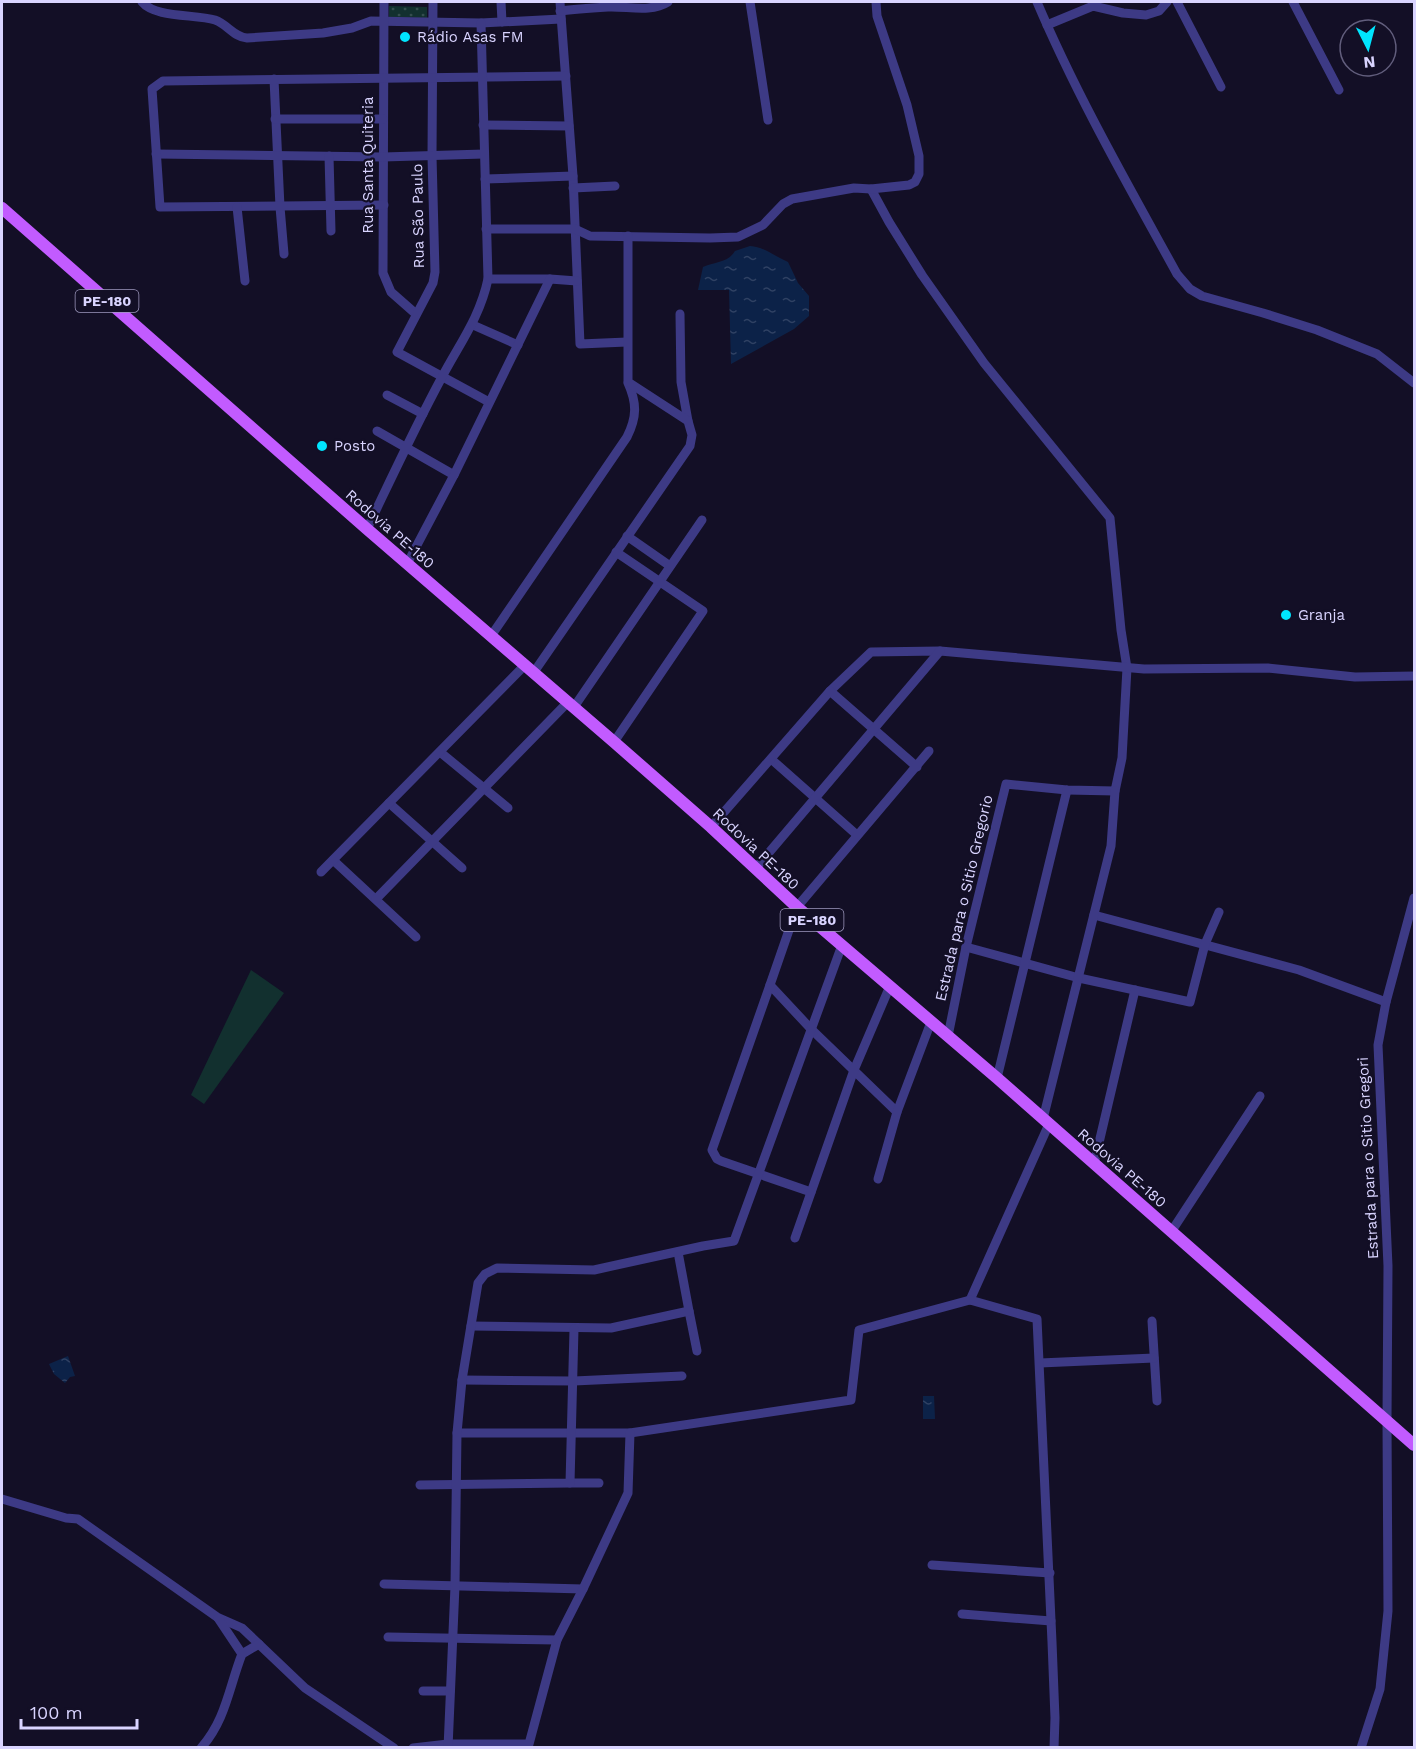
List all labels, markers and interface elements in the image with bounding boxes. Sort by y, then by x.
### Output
north arrow [1338,18,1398,78]
place label: Rádio Asas FM [417,28,524,46]
marker: Rádio Asas FM [398,30,412,44]
text: N [1363,52,1376,72]
street label: Rua Santa Quiteria [359,96,377,234]
street label: Rua São Paulo [408,163,428,269]
road number: PE-180 [76,290,138,312]
place label: Posto [334,437,375,455]
marker: Posto [315,439,329,453]
street label: Rodovia PE-180 [342,486,438,572]
place label: Granja [1298,606,1346,624]
marker: Granja [1279,608,1293,622]
street label: Estrada para o Sitio Gregorio [931,793,997,1003]
street label: Rodovia PE-180 [709,804,803,894]
road number: PE-180 [780,909,844,931]
street label: Estrada para o Sitio Gregori [1354,1056,1382,1260]
street label: Rodovia PE-180 [1074,1125,1170,1211]
scale bar [21,1692,136,1730]
text: 100 m [30,1702,83,1723]

